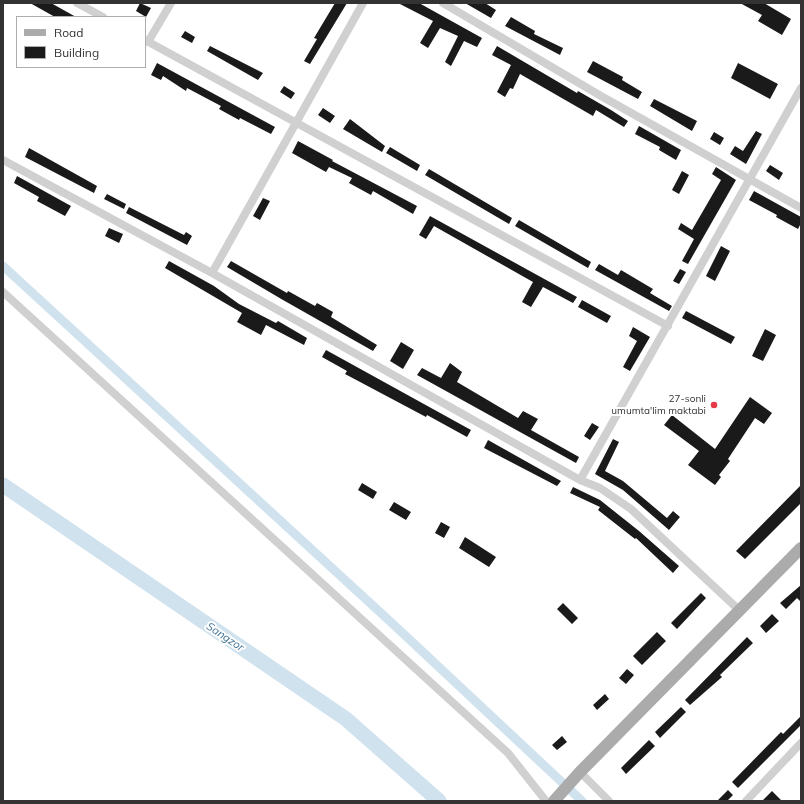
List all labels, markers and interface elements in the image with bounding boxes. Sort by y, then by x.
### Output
legend [16,16,146,68]
text: Road [54,25,83,40]
text: Building [54,45,99,60]
place label: 27-sonli umumta'lim maktabi [611,393,706,416]
marker: 27-sonli umumta'lim maktabi [709,400,719,410]
water label: Sangzor [204,620,246,654]

